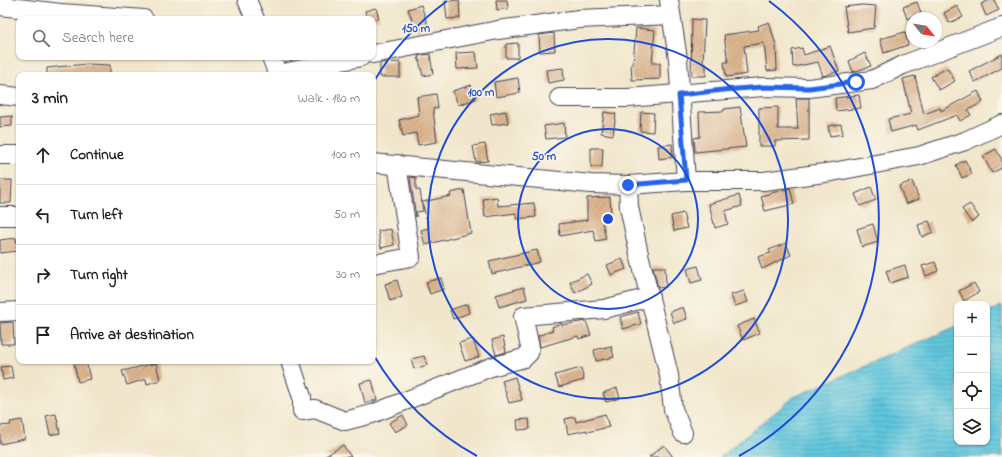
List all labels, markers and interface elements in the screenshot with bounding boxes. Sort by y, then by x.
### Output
north arrow [906,12,942,48]
search box [16,16,376,60]
text: 150 m [402,20,431,38]
icon: search [30,27,52,49]
text: Search here [62,27,134,49]
route start [847,73,865,91]
text: 100 m [468,84,495,102]
text: 3 min [32,86,68,111]
text: Walk · 180 m [298,89,360,108]
icon: ahead [32,144,54,166]
text: Continue [70,144,124,166]
text: 100 m [331,145,360,164]
text: 50 m [532,148,557,166]
route end [619,176,637,194]
icon: left [32,204,54,226]
text: Turn left [70,204,123,226]
text: 50 m [334,205,360,224]
centre of rings [601,212,615,226]
icon: right [32,264,54,286]
text: Turn right [70,264,128,286]
text: 30 m [336,265,360,284]
map controls [954,301,990,445]
button: + [954,301,990,337]
icon: arrive [32,324,54,346]
text: Arrive at destination [70,324,194,346]
button: − [954,337,990,373]
button: locate [954,373,990,409]
button: layers [954,409,990,445]

